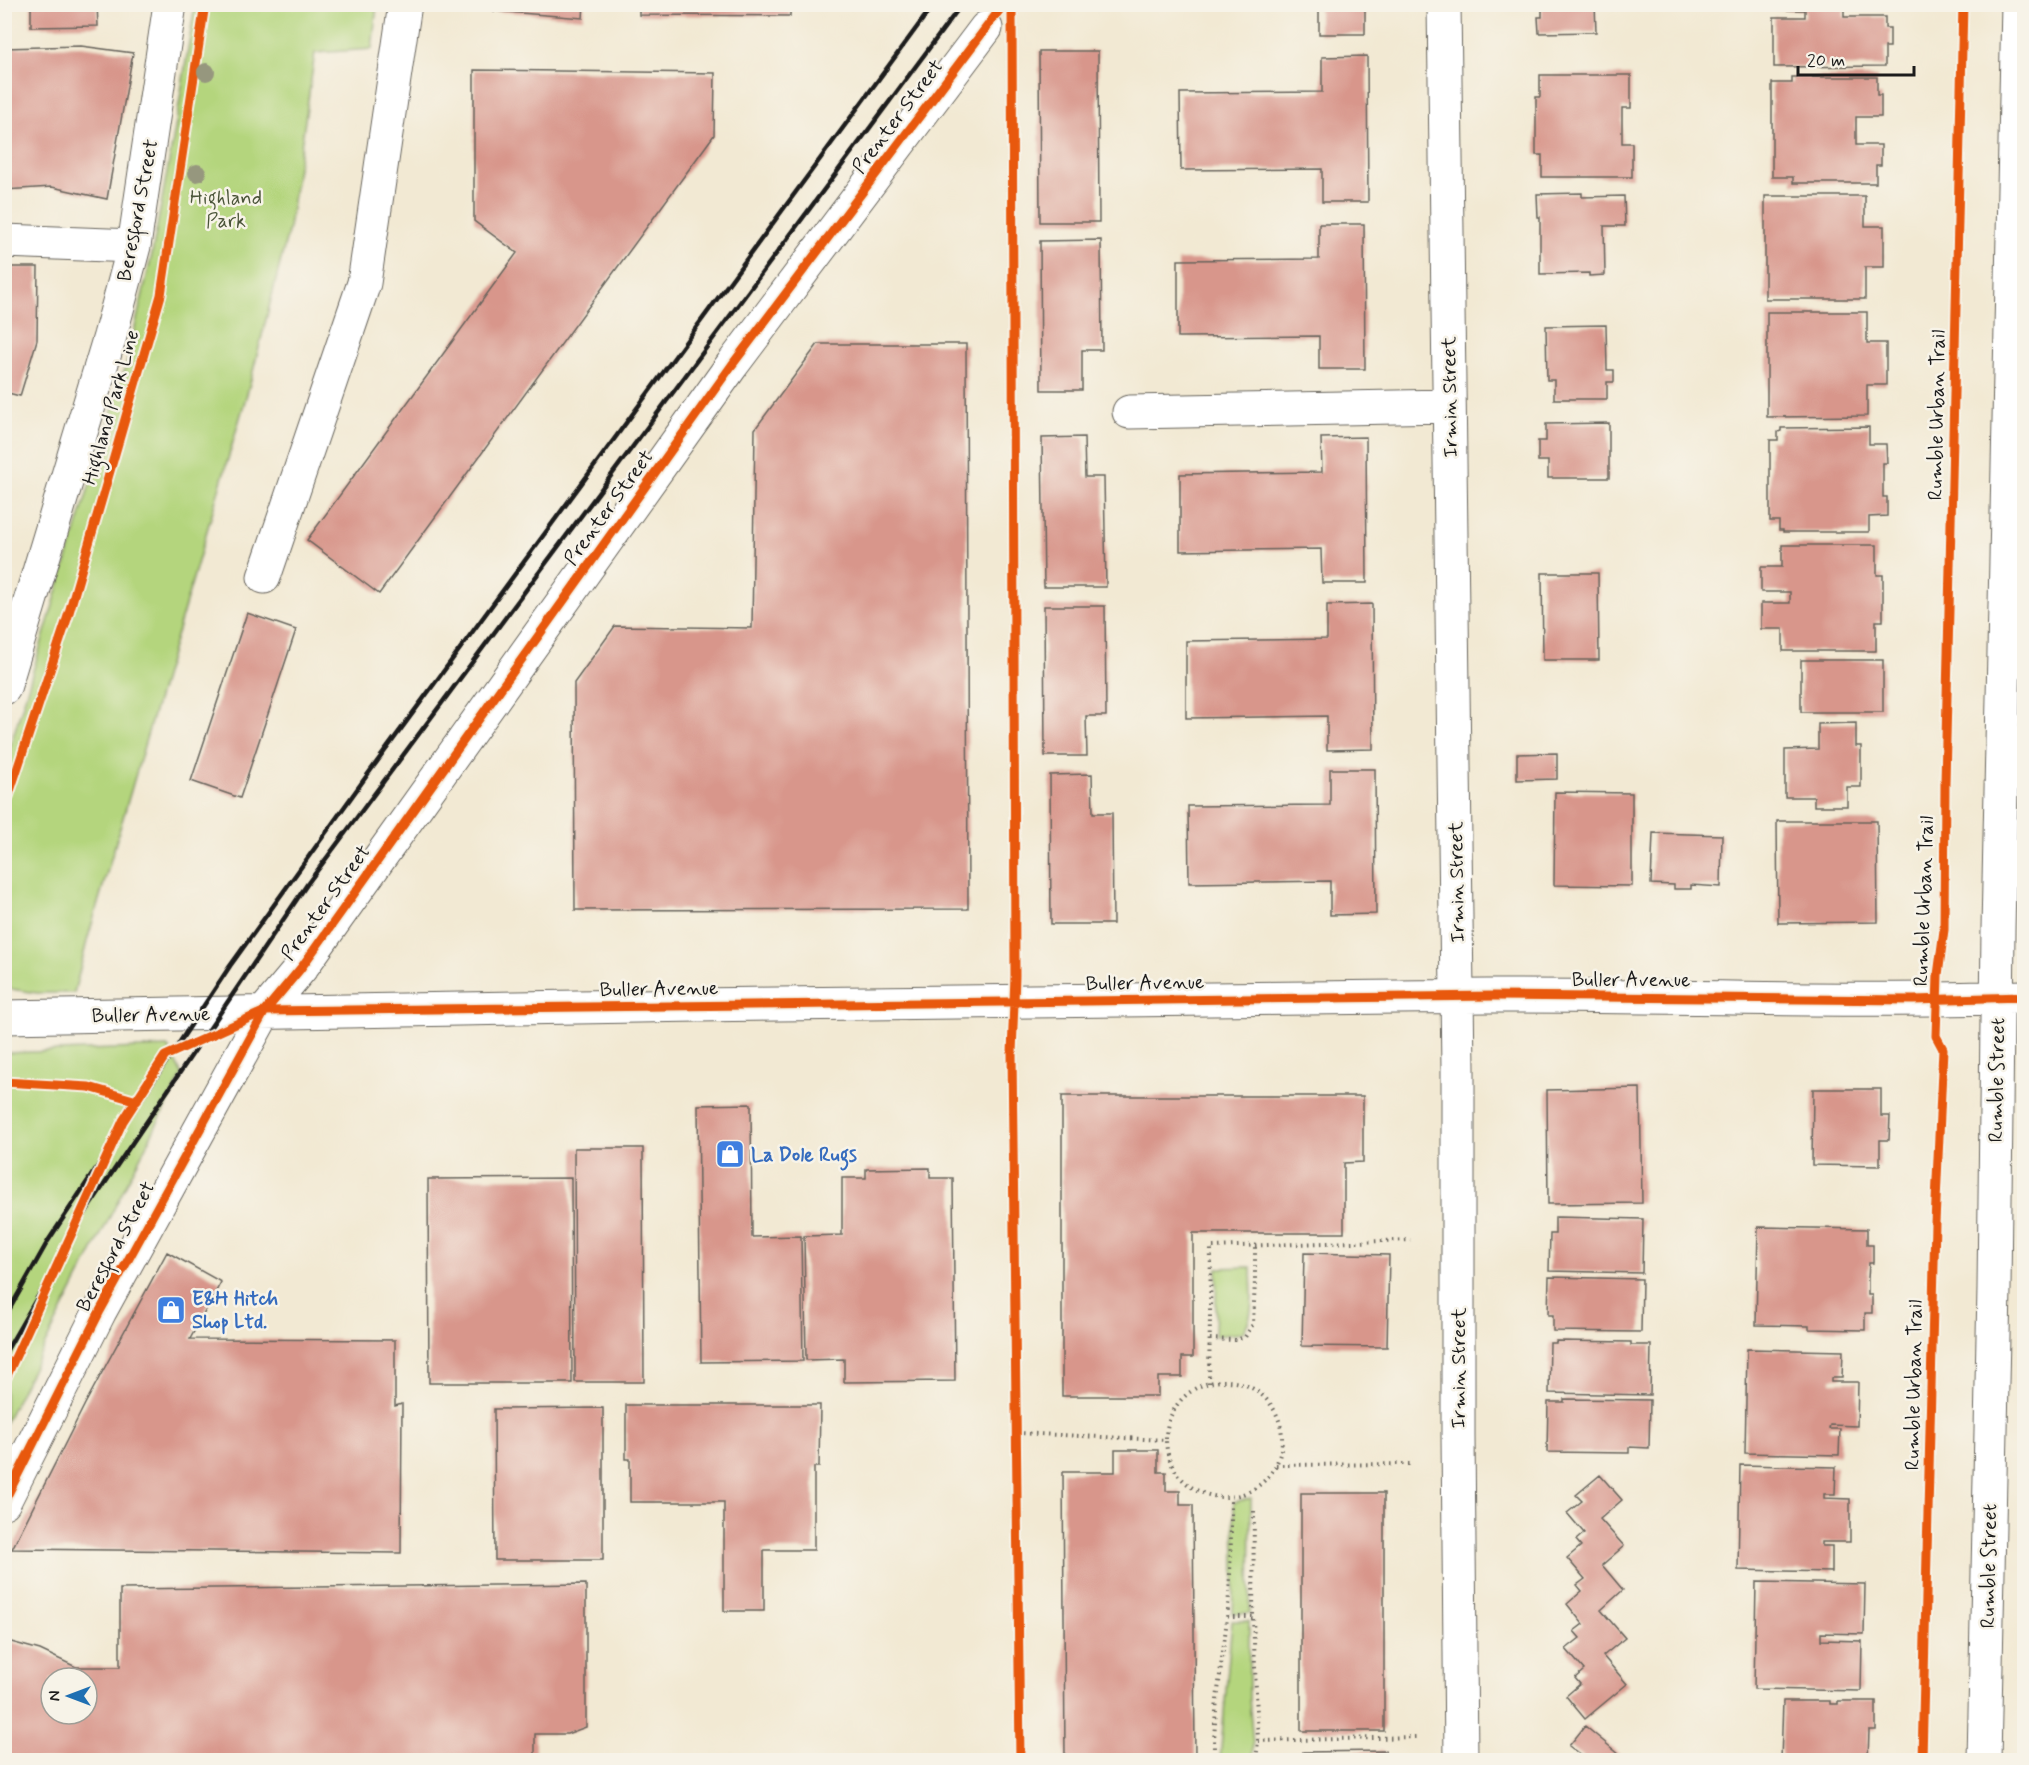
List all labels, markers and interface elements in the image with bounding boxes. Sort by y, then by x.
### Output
scale bar [1798,39,1914,77]
text: 20 m [1807,49,1845,73]
street label: Prenter Street [846,54,950,180]
street label: Beresford Street [111,137,167,284]
park label: Highland Park [190,185,262,235]
street label: Highland Park Line [76,327,148,489]
street label: Rumble Urban Trail [1923,329,1952,501]
street label: Irmin Street [1436,336,1465,458]
street label: Prenter Street [558,445,660,571]
street label: Rumble Urban Trail [1908,815,1941,987]
street label: Irmin Street [1443,821,1472,943]
street label: Prenter Street [275,840,377,966]
street label: Buller Avenue [1572,967,1690,994]
street label: Buller Avenue [1085,969,1205,998]
street label: Buller Avenue [599,975,719,1004]
street label: Buller Avenue [91,1001,211,1030]
street label: Rumble Street [1983,1018,2012,1143]
shop icon: La Dole Rugs [714,1138,746,1170]
place label: La Dole Rugs [751,1142,857,1171]
street label: Beresford Street [71,1177,164,1318]
place label: E&H Hitch Shop Ltd. [192,1286,279,1336]
shop icon: E&H Hitch Shop Ltd. [155,1294,187,1326]
street label: Rumble Urban Trail [1900,1299,1929,1471]
street label: Irmin Street [1446,1307,1473,1429]
street label: Rumble Street [1975,1504,2004,1629]
north arrow [39,1666,99,1726]
text: N [45,1691,66,1701]

